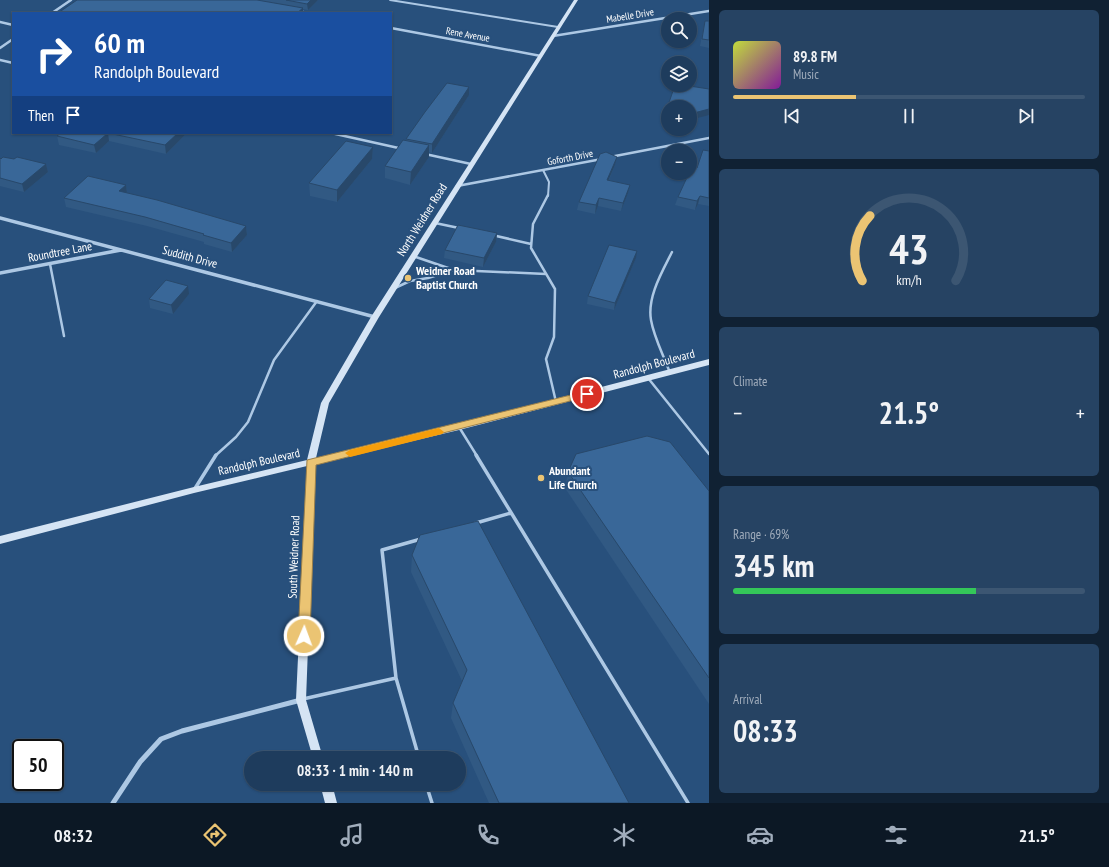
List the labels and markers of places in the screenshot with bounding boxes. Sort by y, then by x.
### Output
place label: Weidner Road Baptist Church [415,263,478,292]
marker: Weidner Road Baptist Church [403,273,413,283]
pin [570,377,604,411]
place label: Abundant Life Church [548,463,597,492]
marker: Abundant Life Church [536,473,546,483]

